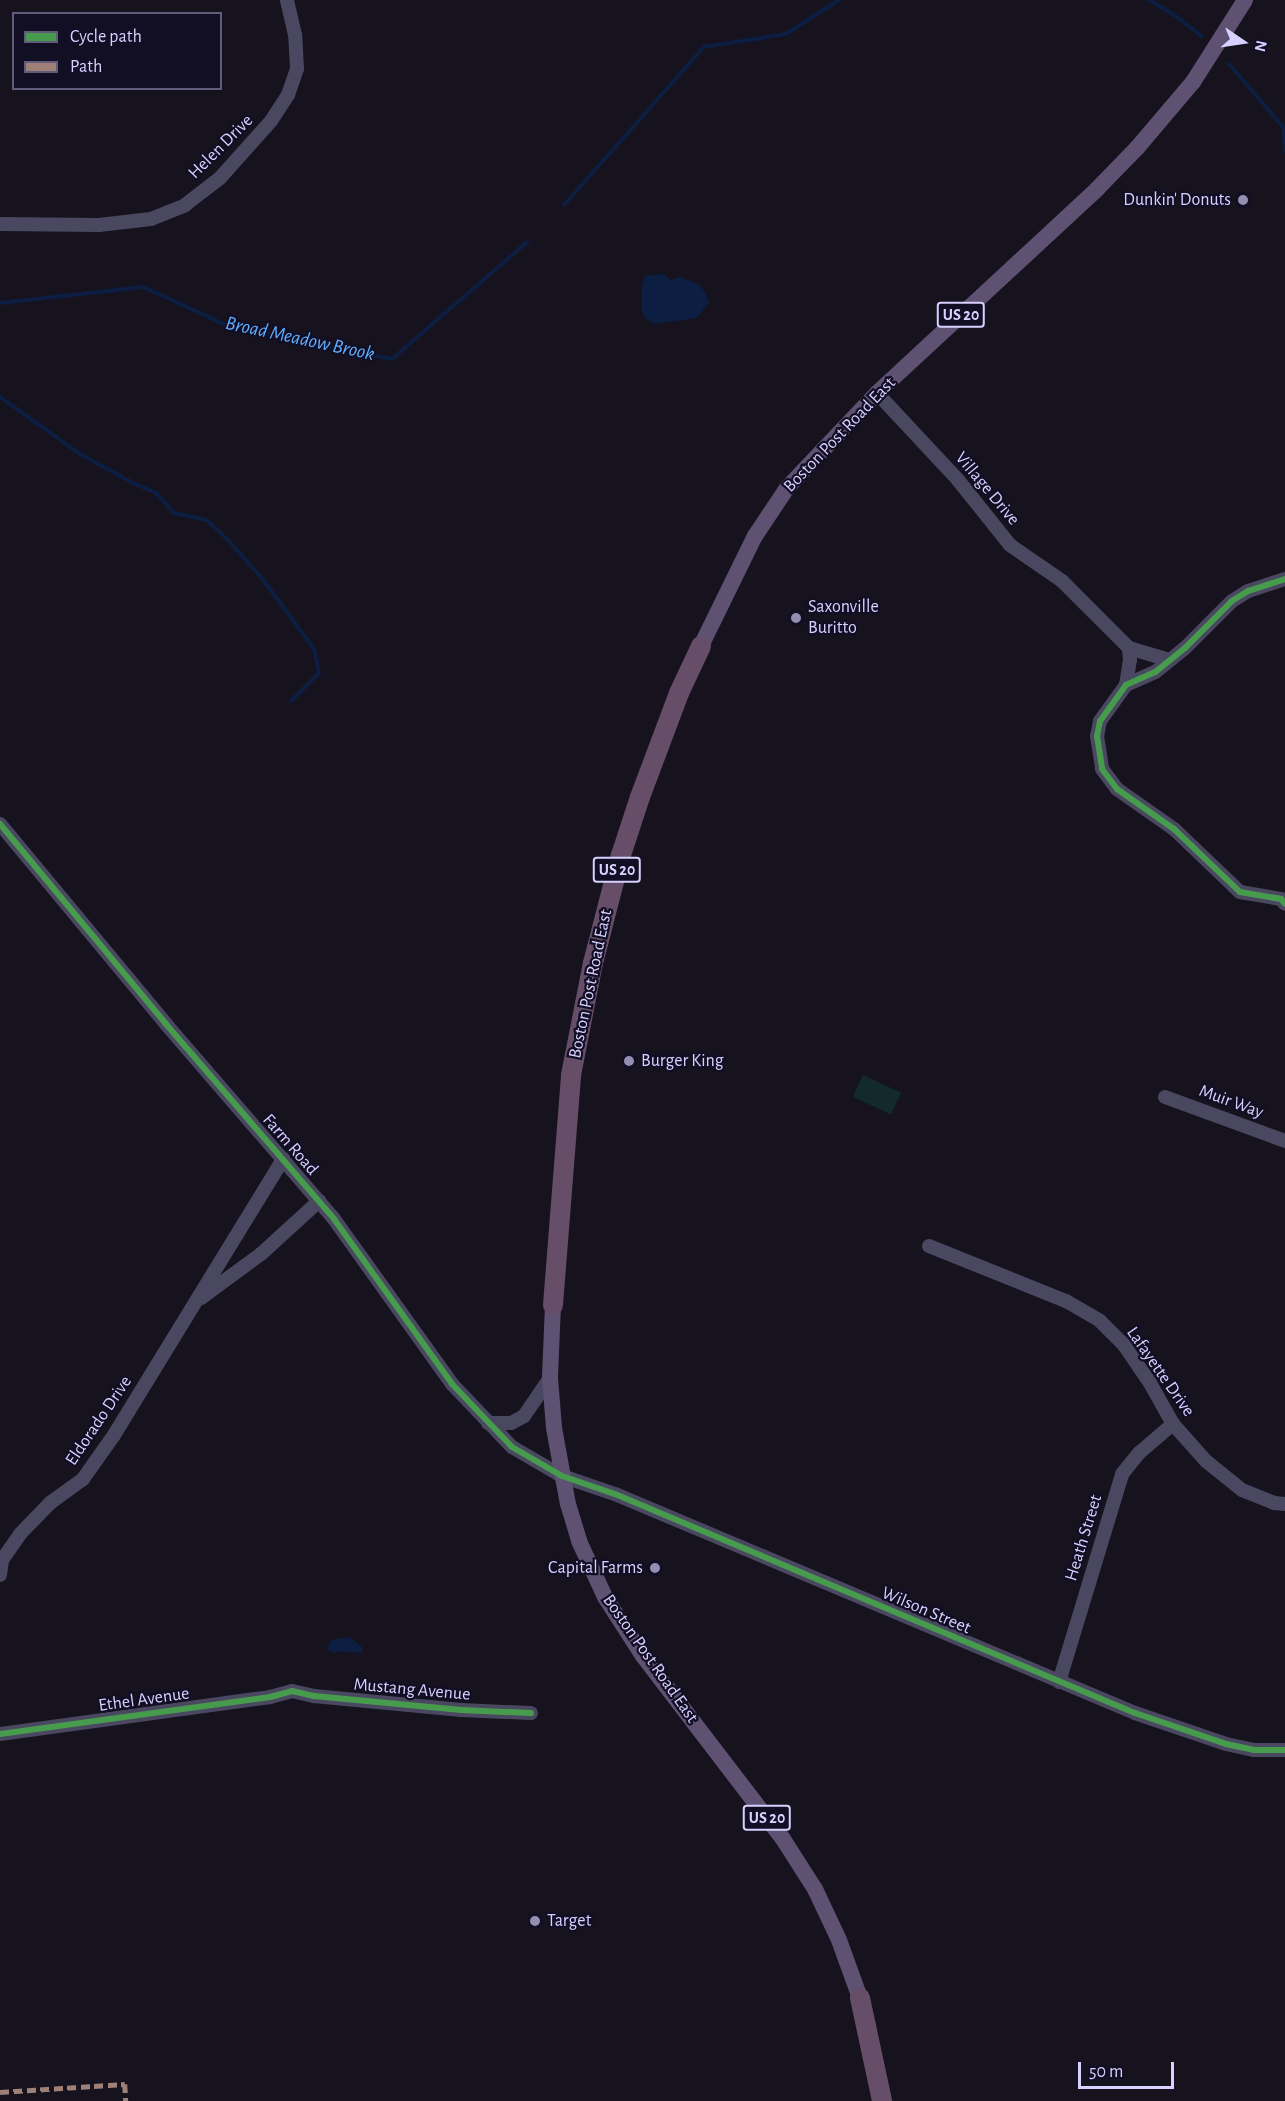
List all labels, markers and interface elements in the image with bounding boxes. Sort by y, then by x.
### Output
legend [12,12,222,90]
north arrow [1213,12,1273,72]
text: Cycle path [70,28,142,46]
text: N [1251,39,1270,53]
text: Path [70,58,102,76]
street label: Helen Drive [184,110,258,184]
place label: Dunkin' Donuts [1123,189,1231,211]
marker: Dunkin' Donuts [1236,193,1250,207]
road number: US 20 [936,302,986,328]
water label: Broad Meadow Brook [223,311,377,367]
street label: Boston Post Road East [779,373,901,497]
street label: Village Drive [950,448,1024,530]
place label: Saxonville Buritto [808,597,879,640]
marker: Saxonville Buritto [789,611,803,625]
road number: US 20 [592,857,642,883]
street label: Boston Post Road East [565,907,617,1061]
place label: Burger King [641,1050,724,1072]
marker: Burger King [622,1054,636,1068]
street label: Muir Way [1196,1080,1266,1124]
street label: Farm Road [257,1110,323,1180]
street label: Lafayette Drive [1121,1323,1199,1421]
street label: Eldorado Drive [61,1372,137,1470]
street label: Heath Street [1061,1492,1107,1584]
place label: Capital Farms [548,1557,643,1579]
marker: Capital Farms [648,1561,662,1575]
street label: Wilson Street [878,1583,974,1639]
street label: Boston Post Road East [598,1591,702,1727]
street label: Mustang Avenue [353,1674,471,1706]
street label: Ethel Avenue [97,1683,191,1717]
road number: US 20 [742,1805,792,1831]
place label: Target [547,1910,591,1932]
marker: Target [528,1914,542,1928]
scale bar [1081,2050,1177,2088]
text: 50 m [1089,2063,1123,2081]

